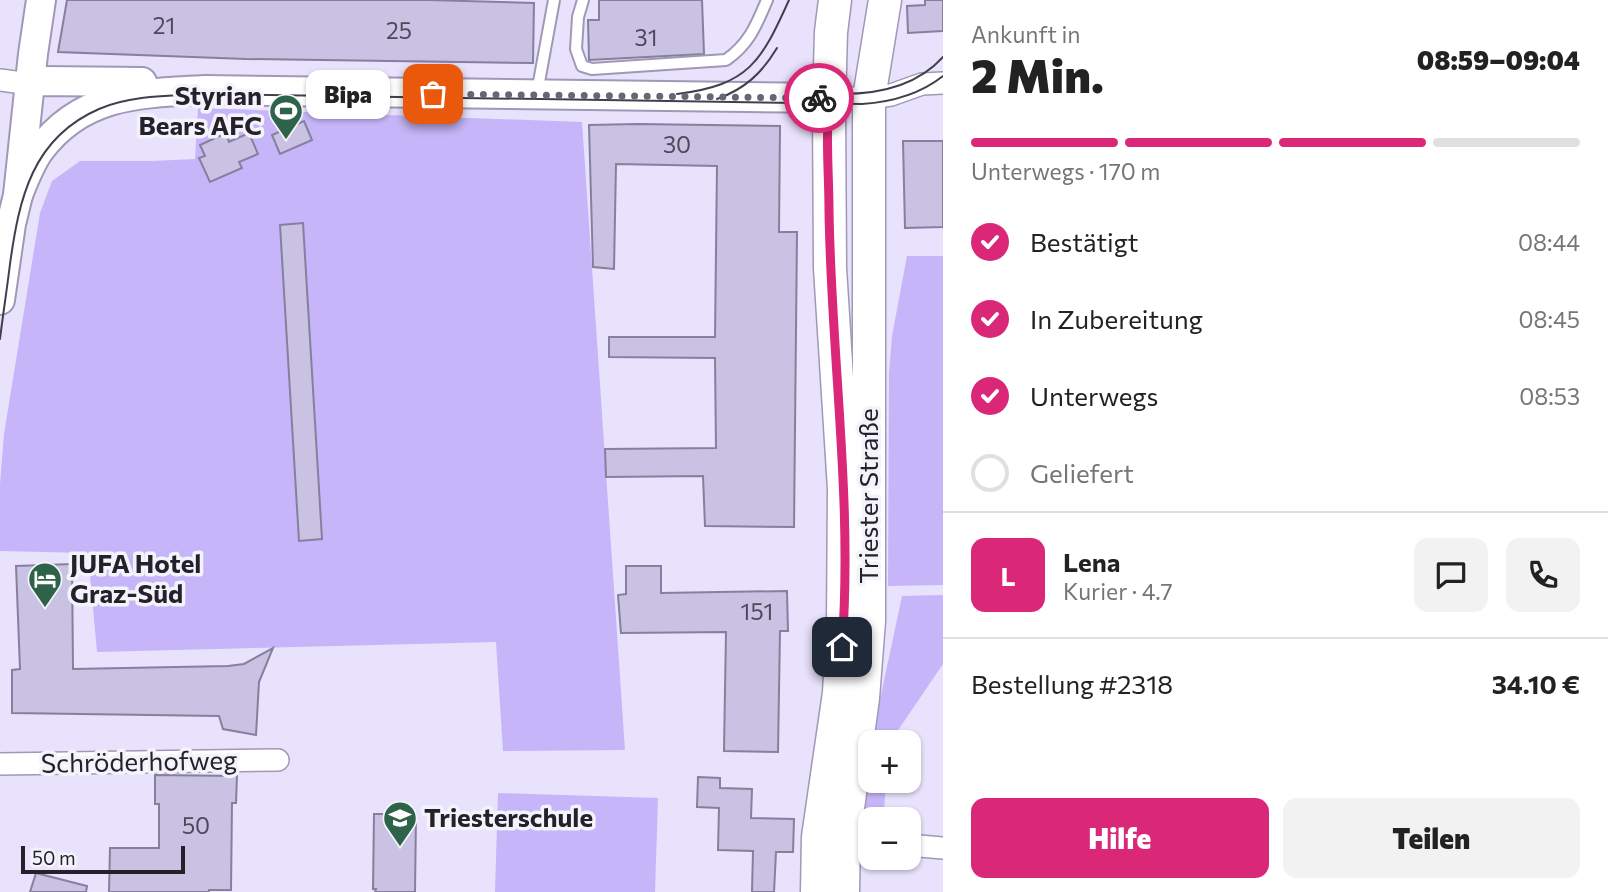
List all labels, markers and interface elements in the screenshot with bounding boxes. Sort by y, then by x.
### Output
house number: 21 [153,11,175,39]
house number: 25 [386,16,412,44]
text: Ankunft in [971,20,1081,48]
house number: 31 [635,23,657,51]
text: 08:59–09:04 [1417,44,1580,75]
text: 2 Min. [971,46,1104,102]
courier [784,63,854,133]
pin [403,64,463,124]
callout: Bipa [307,70,391,119]
icon: bag [414,75,452,113]
place label: Styrian Bears AFC [138,79,262,140]
icon: bike [800,79,838,117]
text: Bipa [324,80,372,108]
sports icon: Styrian Bears AFC [267,92,305,141]
house number: 30 [663,130,691,158]
text: Unterwegs · 170 m [971,157,1160,185]
icon: check [971,223,1009,261]
text: Bestätigt [1030,226,1139,257]
text: 08:44 [1518,228,1580,256]
icon: check [971,300,1009,338]
text: In Zubereitung [1030,303,1203,334]
text: 08:45 [1519,305,1580,333]
icon: check [971,377,1009,415]
text: Unterwegs [1030,380,1158,411]
text: 08:53 [1519,382,1580,410]
street label: Triester Straße [852,408,883,584]
text: Geliefert [1030,457,1134,488]
button: chat [1414,538,1488,612]
button: phone [1506,538,1580,612]
text: Lena [1063,546,1121,577]
place label: JUFA Hotel Graz-Süd [70,547,201,608]
hotel icon: JUFA Hotel Graz-Süd [26,560,64,609]
text: L [1000,560,1016,591]
text: Kurier · 4.7 [1063,577,1173,605]
house number: 151 [741,597,773,625]
pin [812,617,872,677]
icon: home [823,628,861,666]
text: Bestellung #2318 [971,668,1173,699]
text: 34.10 € [1492,668,1580,699]
map controls [858,730,921,870]
button: + [858,730,921,793]
street label: Schröderhofweg [41,743,237,778]
button: Hilfe [971,798,1269,878]
button: Teilen [1283,798,1580,878]
school or university icon: Triesterschule [381,799,419,848]
place label: Triesterschule [424,801,593,832]
button: − [858,807,921,870]
house number: 50 [182,811,210,839]
scale bar [21,843,186,875]
text: 50 m [32,846,76,869]

